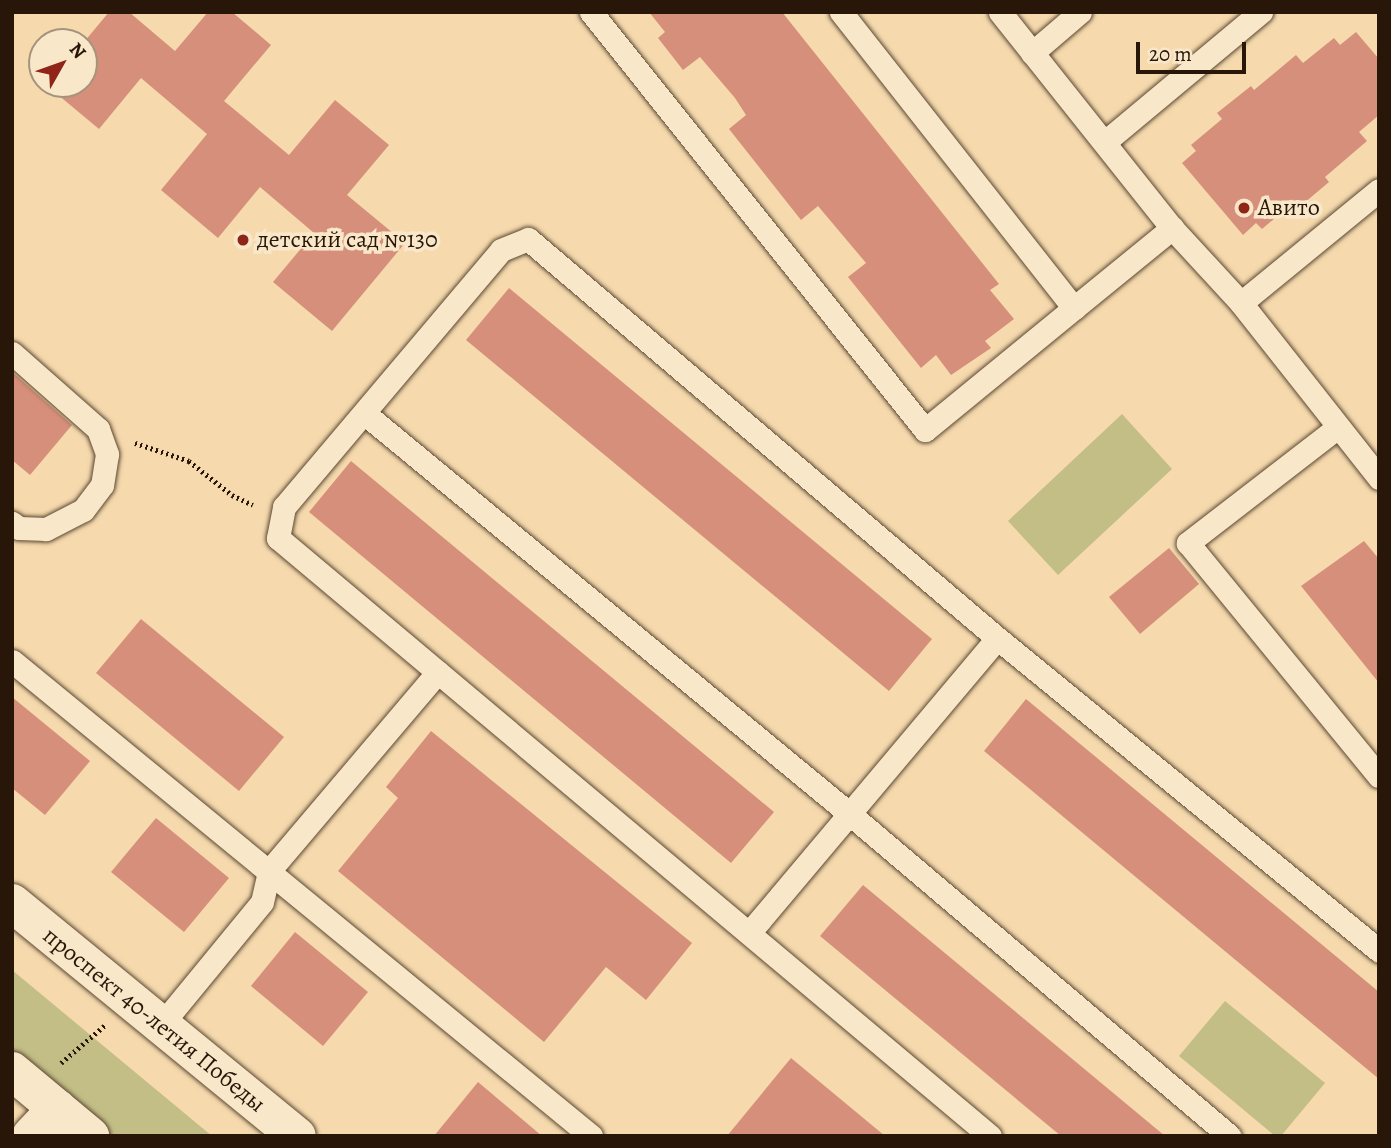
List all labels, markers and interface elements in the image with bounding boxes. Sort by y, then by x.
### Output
north arrow [28,28,98,98]
scale bar [1139,28,1249,72]
text: N [63,37,92,64]
text: 20 m [1149,40,1192,68]
place label: Авито [1258,194,1320,222]
marker: Авито [1236,200,1252,216]
place label: детский сад №130 [257,226,438,254]
marker: детский сад №130 [235,232,251,248]
street label: проспект 40-летия Победы [37,921,271,1119]

